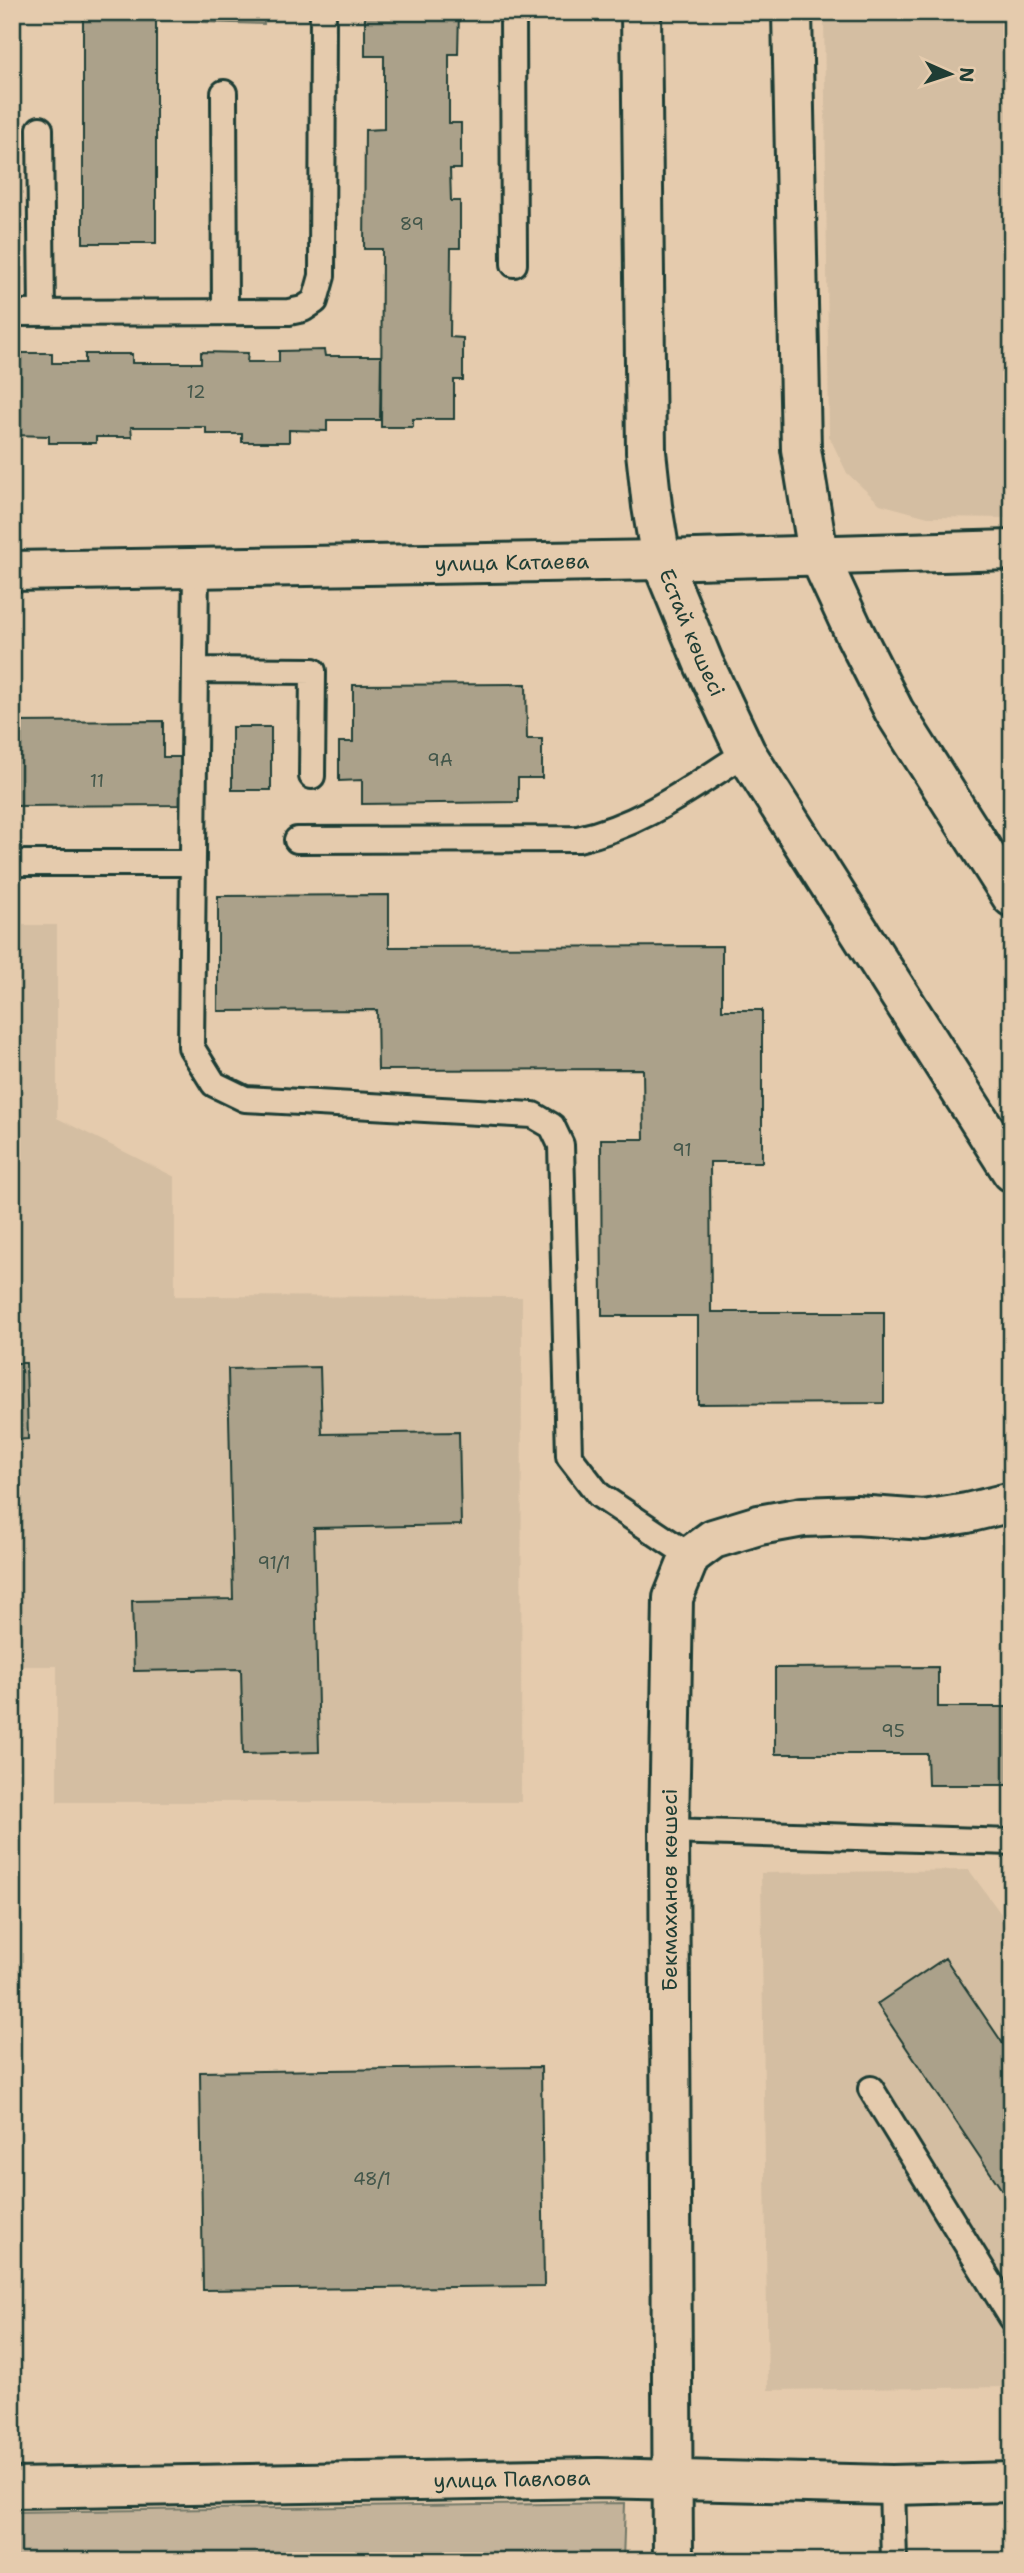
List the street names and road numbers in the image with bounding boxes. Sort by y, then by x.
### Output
street label: улица Катаева [434,547,589,578]
street label: Естай көшесі [652,565,731,701]
street label: Бекмаханов көшесі [656,1789,684,1991]
street label: улица Павлова [433,2464,591,2495]

